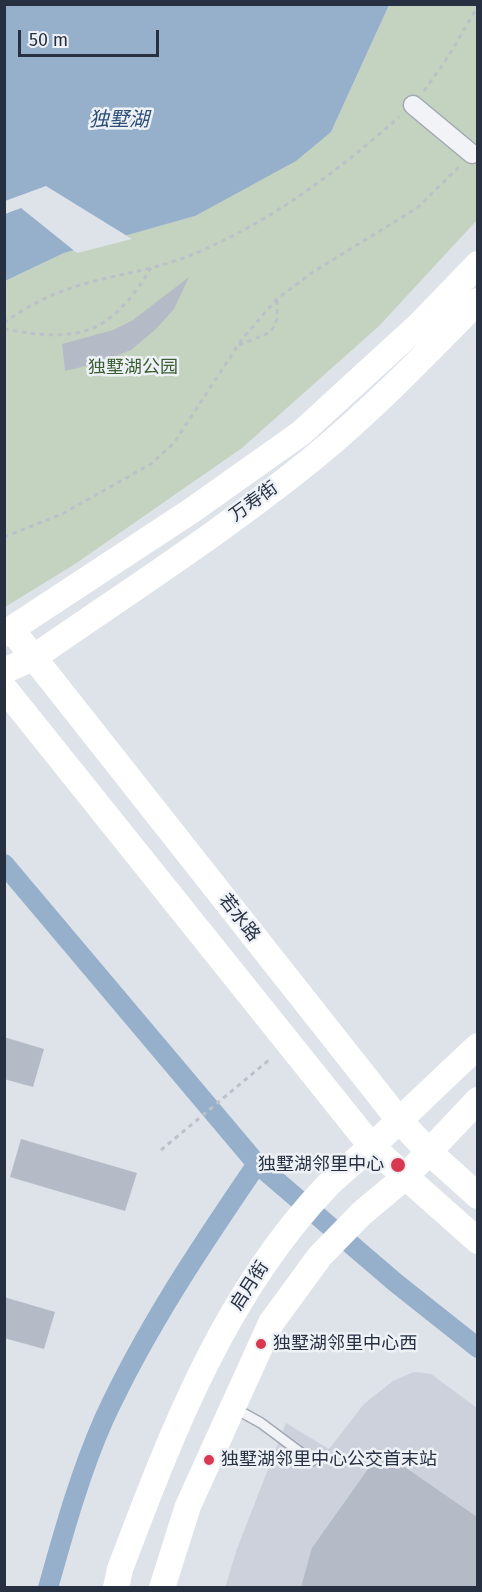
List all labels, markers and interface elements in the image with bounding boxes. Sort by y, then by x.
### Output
scale bar [21,18,162,56]
text: 50 m [29,29,68,51]
water label: 独墅湖 [89,108,149,132]
park label: 独墅湖公园 [88,357,178,379]
street label: 万寿街 [226,477,282,527]
street label: 若水路 [214,890,264,946]
place label: 独墅湖邻里中心 [258,1154,384,1176]
marker: 独墅湖邻里中心 [389,1156,407,1174]
street label: 启月街 [226,1257,274,1315]
place label: 独墅湖邻里中心西 [273,1333,417,1355]
marker: 独墅湖邻里中心西 [254,1337,268,1351]
place label: 独墅湖邻里中心公交首末站 [221,1449,437,1471]
marker: 独墅湖邻里中心公交首末站 [202,1453,216,1467]

